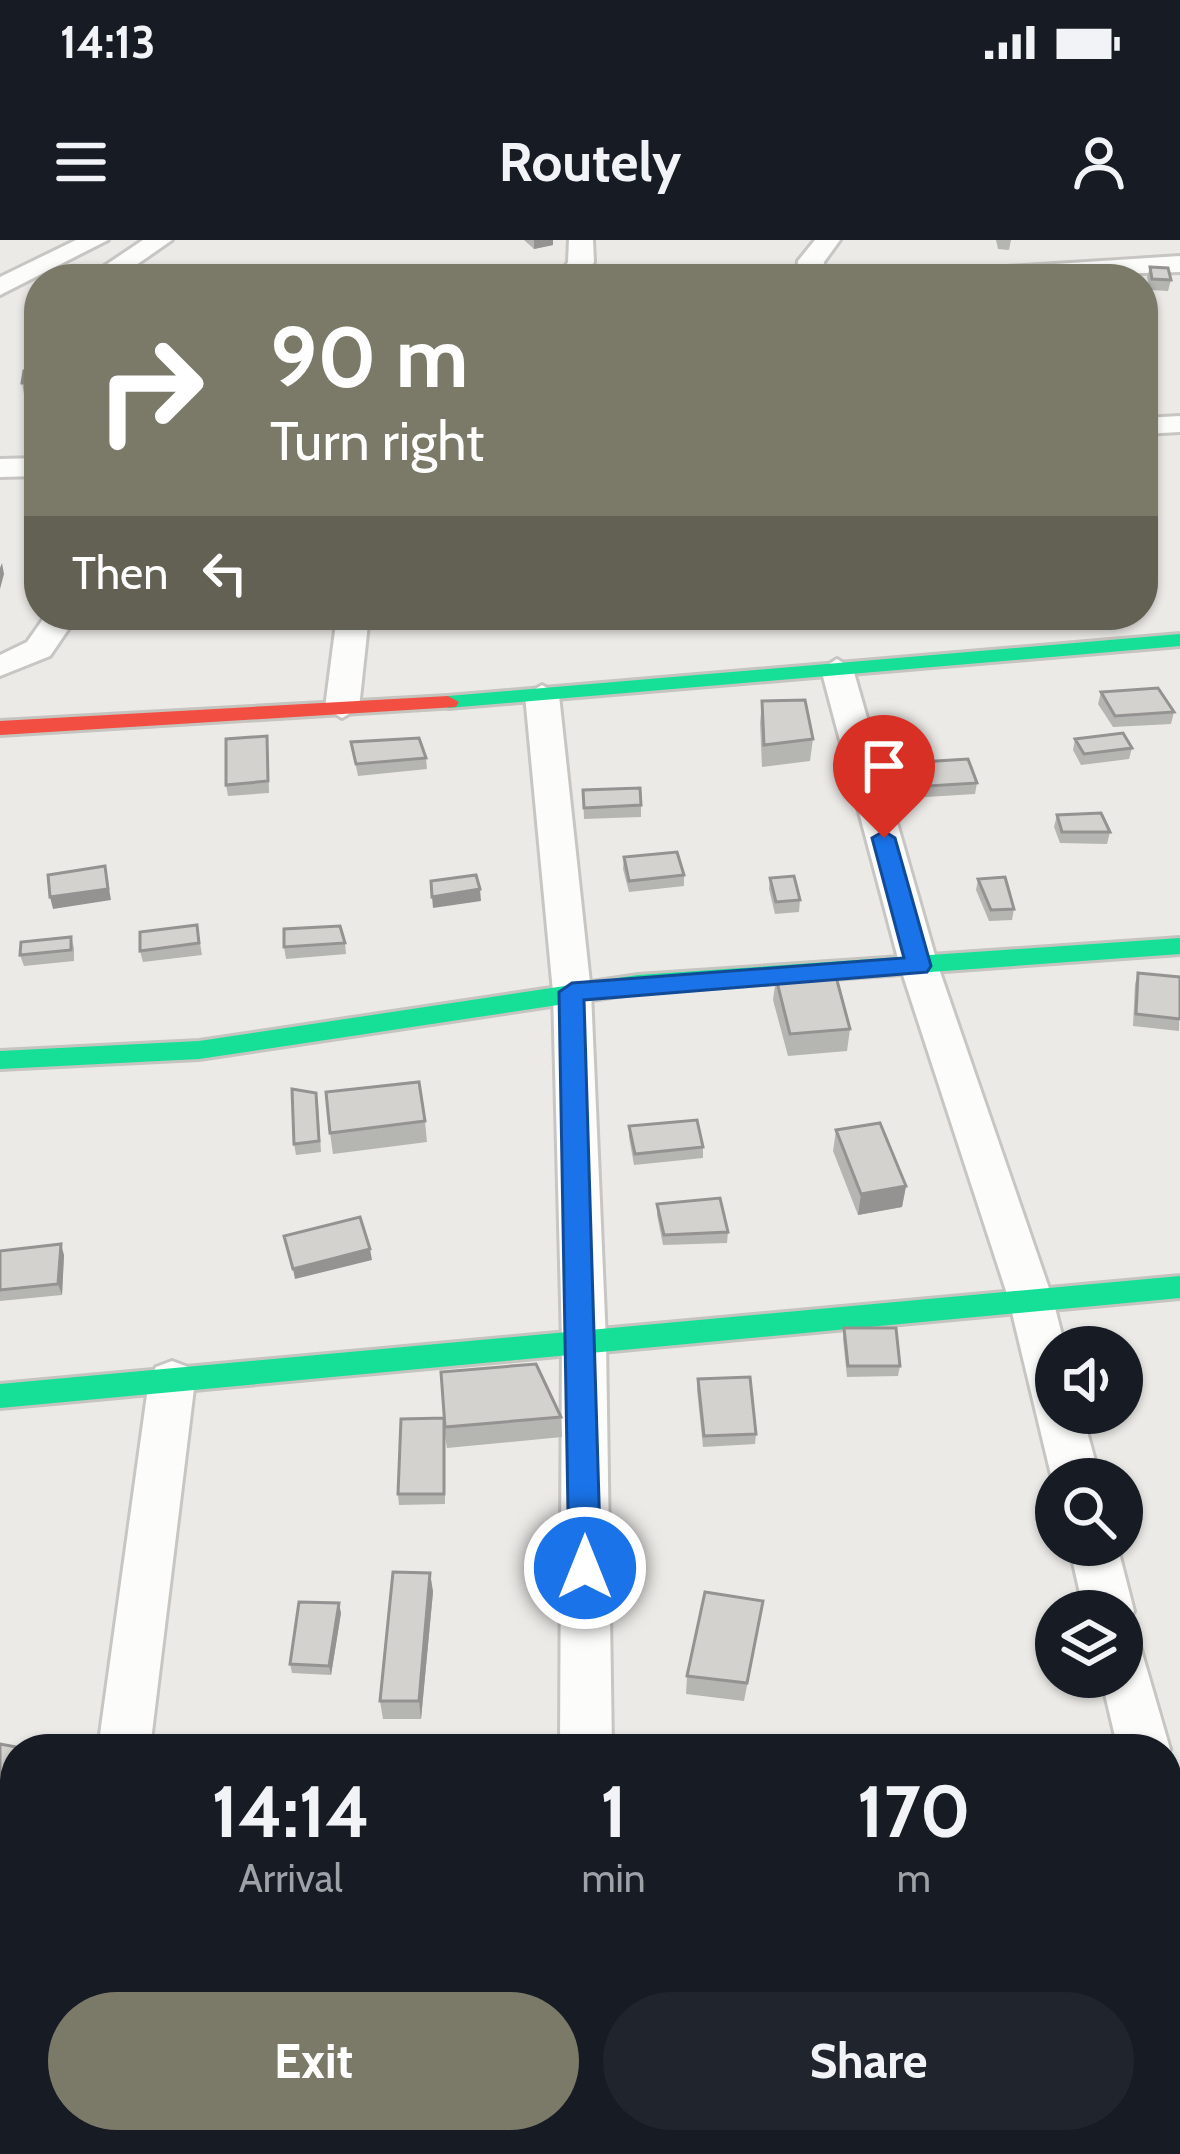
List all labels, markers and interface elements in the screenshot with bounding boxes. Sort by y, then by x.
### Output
text: 14:13 [60,15,155,69]
icon: menu [48,129,114,195]
text: Routely [499,129,681,195]
icon: person [1066,129,1132,195]
text: 90 m [270,306,468,408]
icon: right [72,312,228,468]
text: Turn right [270,408,484,474]
icon: left [192,540,258,606]
text: Then [72,546,168,600]
pin [833,715,935,838]
icon: arrive [851,733,917,799]
map controls [1035,1326,1143,1698]
button: sound [1035,1326,1143,1434]
button: search [1035,1458,1143,1566]
position arrow [522,1505,648,1631]
button: layers [1035,1590,1143,1698]
text: 14:14 [211,1768,370,1855]
text: 1 [600,1768,627,1855]
text: 170 [857,1768,971,1855]
text: Arrival [239,1854,343,1902]
text: min [581,1854,646,1902]
text: m [897,1854,931,1902]
button: Exit [48,1992,579,2130]
button: Share [603,1992,1134,2130]

